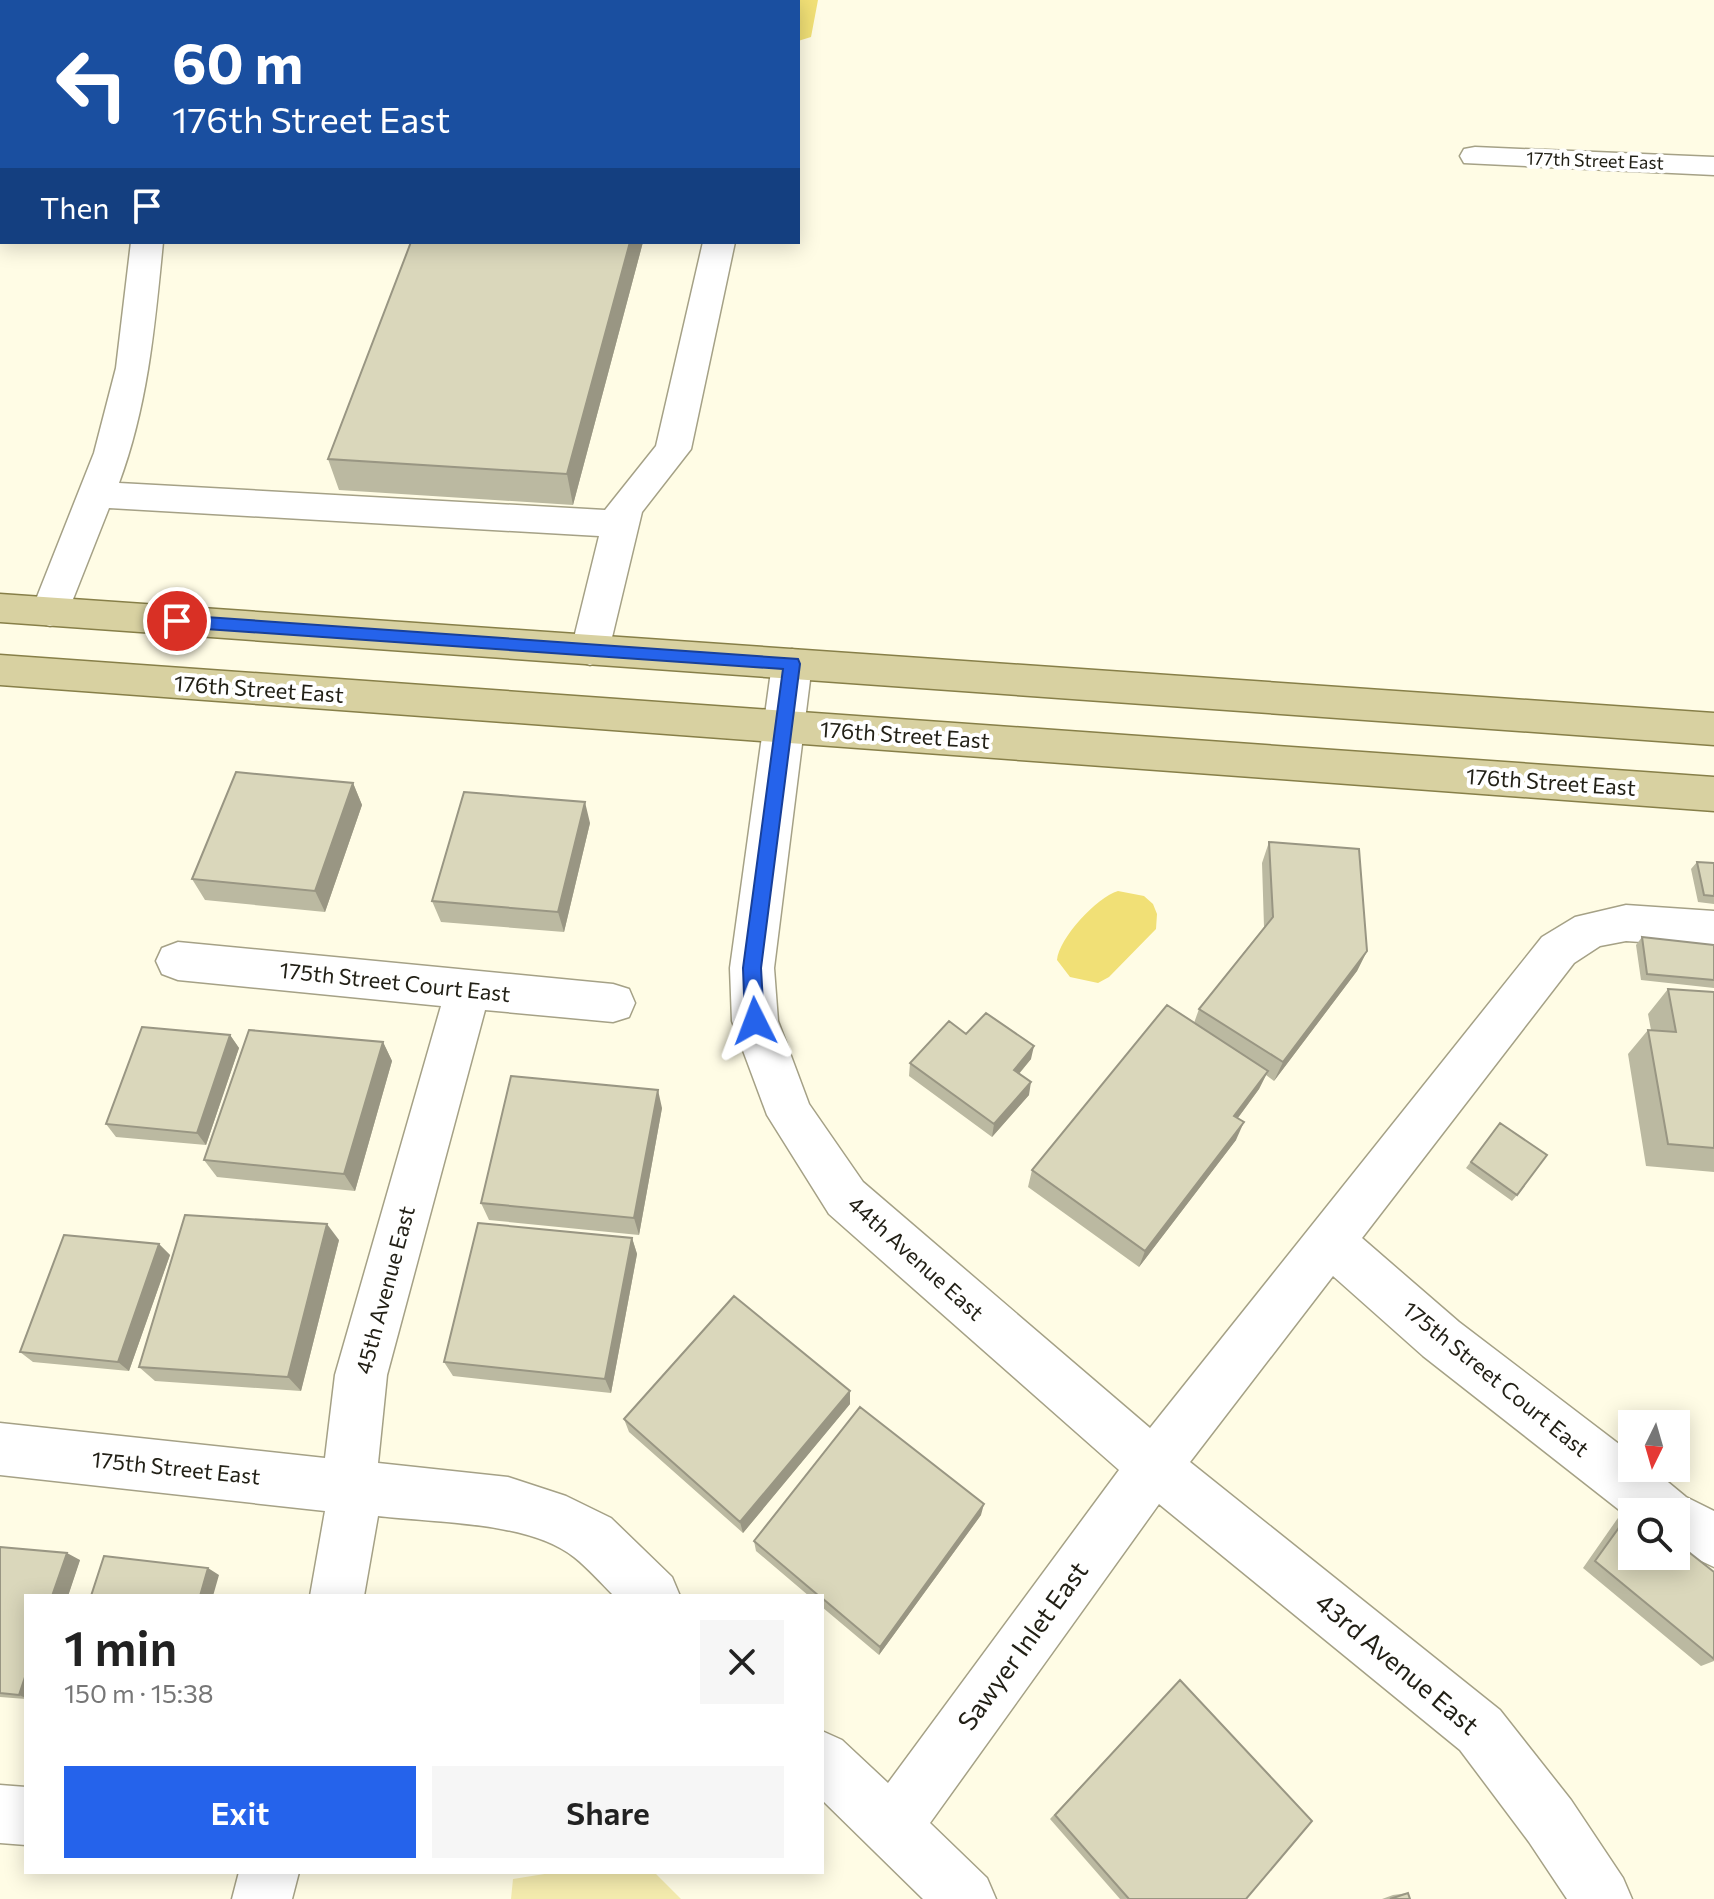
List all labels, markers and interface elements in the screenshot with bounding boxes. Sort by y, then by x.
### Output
text: 60 m [172,27,303,96]
icon: left [40,32,144,136]
text: 176th Street East [172,96,450,140]
street label: 177th Street East [1526,147,1664,173]
icon: arrive [125,184,169,228]
text: Then [40,188,109,225]
pin [143,587,211,655]
icon: arrive [155,599,199,643]
street label: 176th Street East [173,669,345,708]
street label: 176th Street East [819,715,991,754]
street label: 176th Street East [1465,762,1637,801]
street label: 175th Street Court East [278,956,512,1007]
position arrow [713,979,797,1063]
street label: 44th Avenue East [843,1190,990,1326]
street label: 45th Avenue East [349,1203,420,1377]
street label: 175th Street Court East [1398,1295,1595,1462]
north arrow [1618,1410,1690,1482]
map controls [1618,1410,1690,1570]
street label: 175th Street East [90,1445,262,1490]
button: search [1618,1498,1690,1570]
street label: Sawyer Inlet East [950,1555,1093,1735]
street label: 43rd Avenue East [1310,1586,1486,1740]
text: 1 min [64,1617,177,1676]
button: close [700,1620,784,1704]
text: 150 m · 15:38 [64,1677,214,1708]
button: Exit [64,1766,416,1858]
button: Share [432,1766,784,1858]

